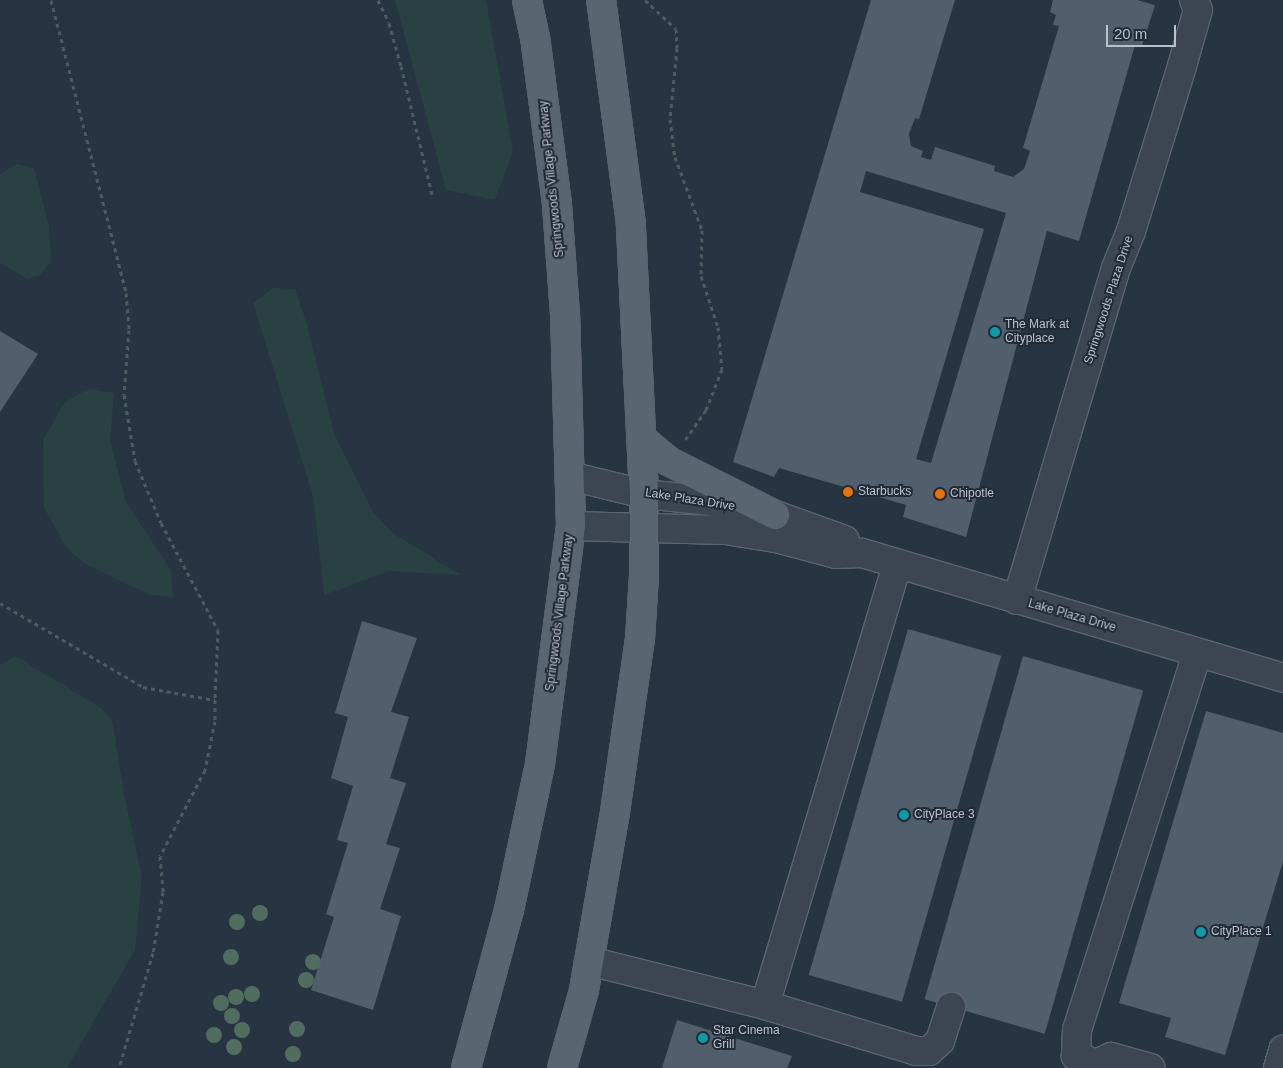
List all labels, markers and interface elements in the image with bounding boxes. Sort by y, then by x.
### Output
scale bar [1108,15,1178,47]
text: 20 m [1114,25,1147,42]
street label: Springwoods Village Parkway [537,100,567,258]
street label: Springwoods Plaza Drive [1081,234,1137,366]
place label: The Mark at Cityplace [1005,318,1069,346]
marker: The Mark at Cityplace [989,326,1001,338]
place label: Starbucks [858,485,911,499]
street label: Lake Plaza Drive [644,486,736,514]
marker: Starbucks [842,486,854,498]
place label: Chipotle [950,487,994,501]
marker: Chipotle [934,488,946,500]
street label: Springwoods Village Parkway [543,534,577,692]
street label: Lake Plaza Drive [1026,597,1118,635]
place label: CityPlace 3 [914,808,975,822]
marker: CityPlace 3 [898,809,910,821]
place label: CityPlace 1 [1211,925,1272,939]
marker: CityPlace 1 [1195,926,1207,938]
place label: Star Cinema Grill [713,1024,780,1052]
marker: Star Cinema Grill [697,1032,709,1044]

